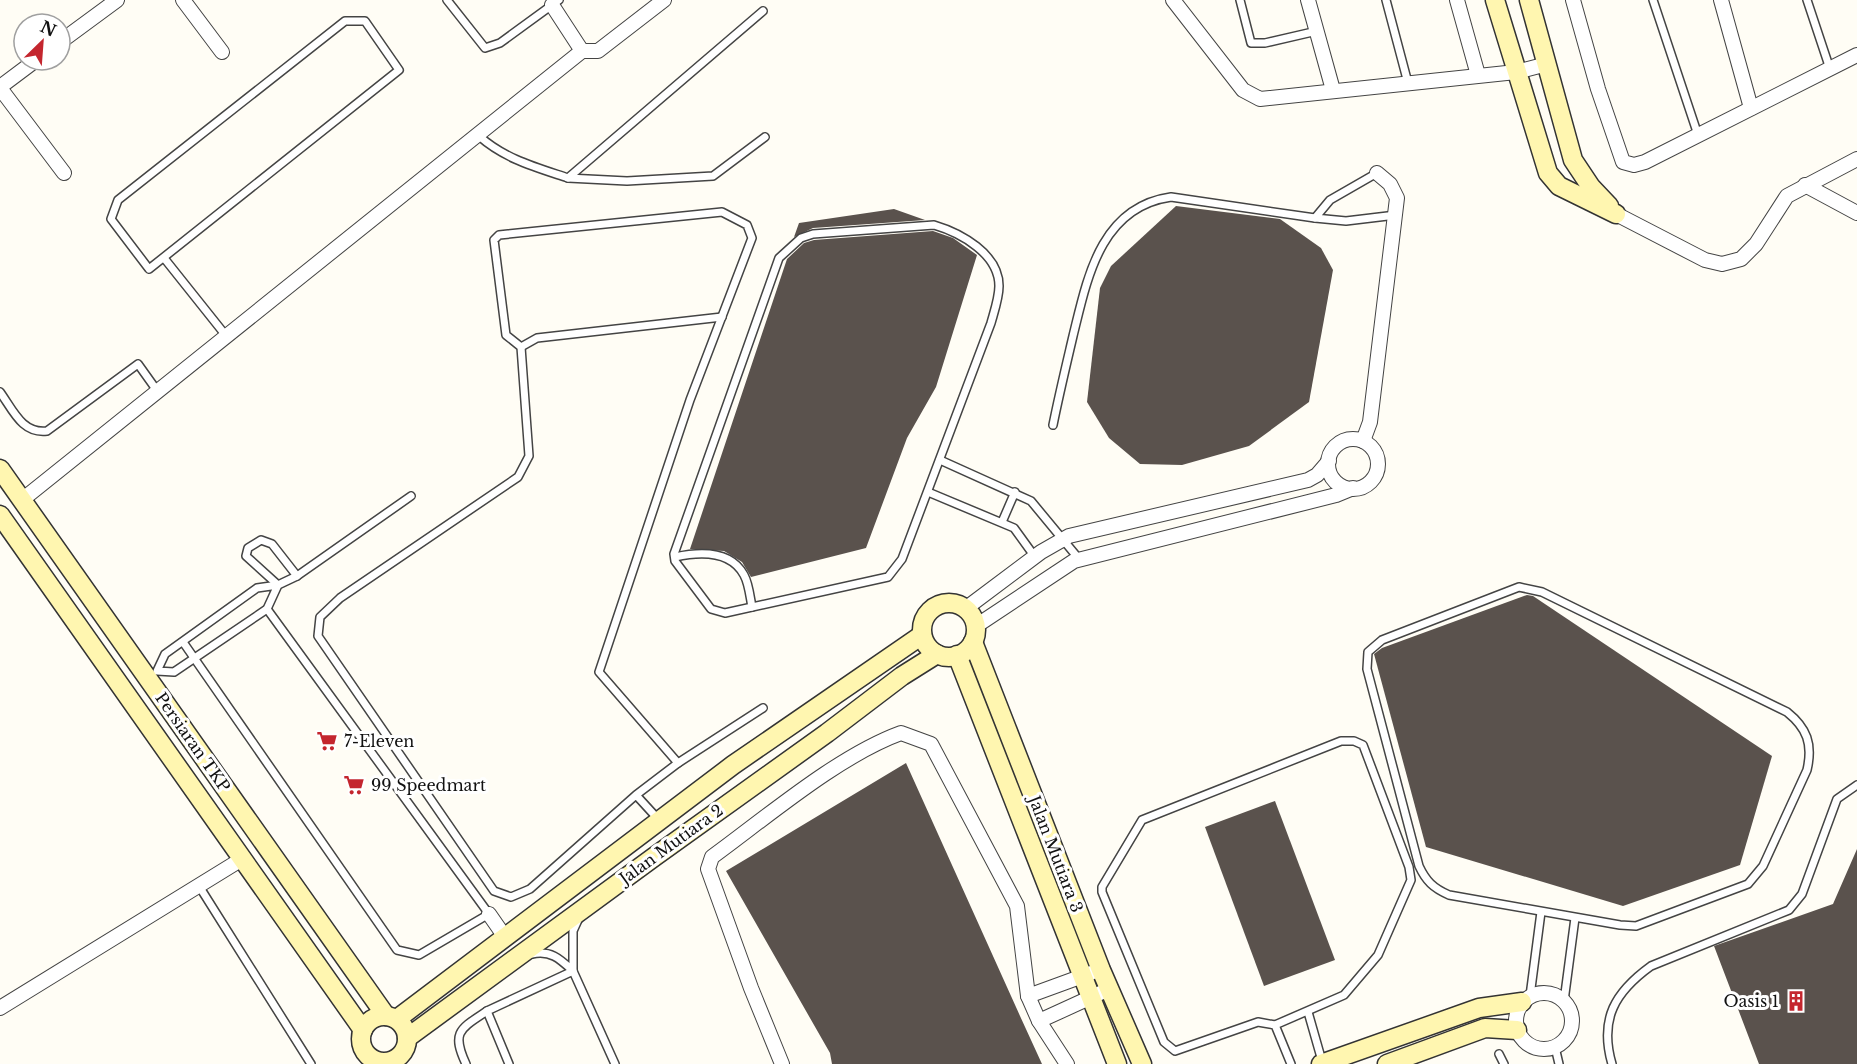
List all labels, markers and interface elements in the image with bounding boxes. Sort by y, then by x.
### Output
north arrow [12,12,72,72]
text: N [37,16,59,41]
street label: Persiaran TKP [151,688,235,796]
supermarket icon: 7-Eleven [315,729,339,753]
place label: 7-Eleven [344,731,414,751]
supermarket icon: 99 Speedmart [342,773,366,797]
place label: 99 Speedmart [371,775,486,795]
street label: Jalan Mutiara 3 [1024,791,1087,915]
street label: Jalan Mutiara 2 [614,800,727,890]
building icon: Oasis 1 [1784,989,1808,1013]
place label: Oasis 1 [1723,991,1779,1011]

